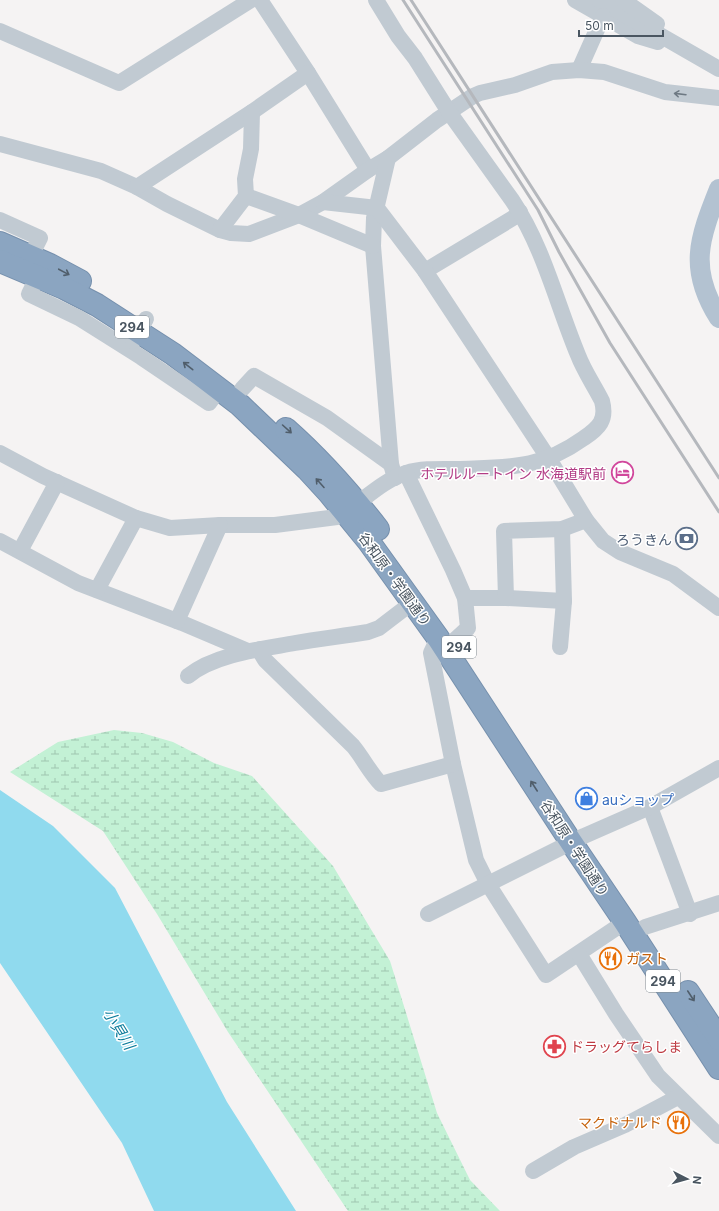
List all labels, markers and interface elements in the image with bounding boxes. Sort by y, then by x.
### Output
scale bar [579,12,663,38]
text: 50 m [585,18,614,33]
one-way arrow [674,90,687,98]
one-way arrow [58,269,70,277]
road number: 294 [115,316,149,338]
one-way arrow [183,361,194,370]
one-way arrow [282,425,292,434]
hotel icon: ホテルルートイン 水海道駅前 [609,460,635,486]
place label: ホテルルートイン 水海道駅前 [420,465,606,482]
one-way arrow [315,478,324,488]
bank icon: ろうきん [674,526,700,552]
street label: 谷和原・学園通り [355,529,435,629]
place label: ろうきん [616,531,672,548]
road number: 294 [442,636,476,658]
one-way arrow [530,780,538,792]
shop icon: auショップ [573,786,599,812]
place label: auショップ [602,791,674,808]
street label: 谷和原・学園通り [537,796,613,900]
restaurant icon: ガスト [597,945,623,971]
place label: ガスト [626,950,668,967]
road number: 294 [646,970,680,992]
one-way arrow [687,991,695,1002]
water label: 小貝川 [99,1005,140,1055]
pharmacy icon: ドラッグてらしま [542,1033,568,1059]
place label: ドラッグてらしま [570,1038,682,1055]
restaurant icon: マクドナルド [665,1109,691,1135]
place label: マクドナルド [578,1114,662,1131]
north arrow [667,1159,707,1199]
text: N [690,1175,704,1185]

